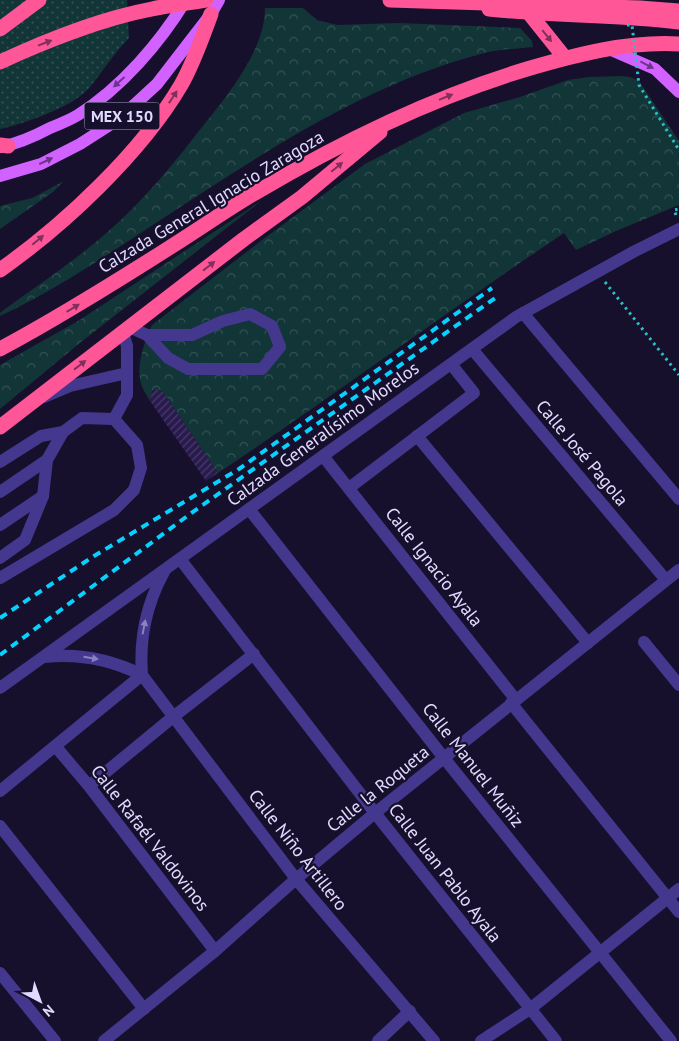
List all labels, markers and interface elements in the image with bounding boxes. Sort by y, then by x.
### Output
one-way arrow [542,29,553,42]
one-way arrow [38,39,53,47]
one-way arrow [640,61,655,69]
one-way arrow [113,76,125,88]
one-way arrow [168,90,178,103]
one-way arrow [439,93,454,101]
road number: MEX 150 [84,102,160,130]
street label: Calzada General Ignacio Zaragoza [94,125,328,278]
one-way arrow [39,157,53,165]
one-way arrow [331,162,344,173]
one-way arrow [32,235,45,246]
one-way arrow [202,261,215,272]
one-way arrow [66,303,79,312]
street label: Calzada Generalísimo Morelos [222,356,423,511]
one-way arrow [73,360,87,370]
street label: Calle José Pagola [531,395,634,510]
street label: Calle Ignacio Ayala [381,502,488,631]
one-way arrow [140,618,148,634]
one-way arrow [83,654,99,662]
street label: Calle Manuel Muñiz [418,698,529,832]
street label: Calle la Roqueta [322,740,434,837]
street label: Calle Rafaél Valdovinos [86,760,215,915]
street label: Calle Niño Artillero [244,784,353,915]
street label: Calle Juan Pablo Ayala [384,798,507,947]
north arrow [15,976,65,1026]
text: N [39,1001,58,1021]

